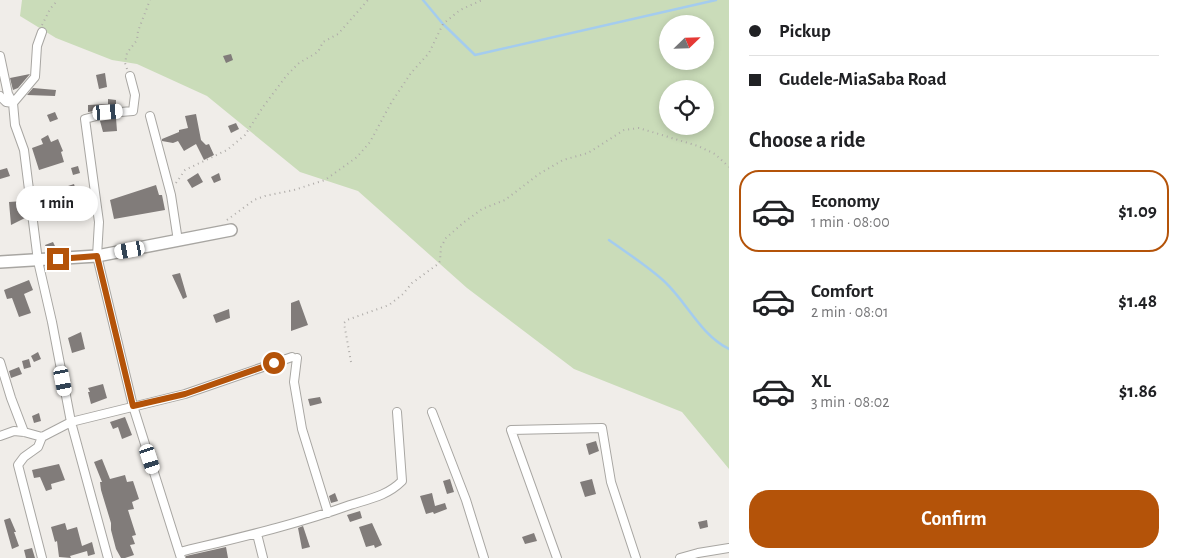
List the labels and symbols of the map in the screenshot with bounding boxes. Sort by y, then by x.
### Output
north arrow [659,15,714,70]
car [92,103,123,121]
callout: 1 min [17,186,99,222]
car [113,240,146,260]
route end [47,248,69,270]
route start [263,352,285,374]
car [52,365,73,397]
car [138,442,161,476]

